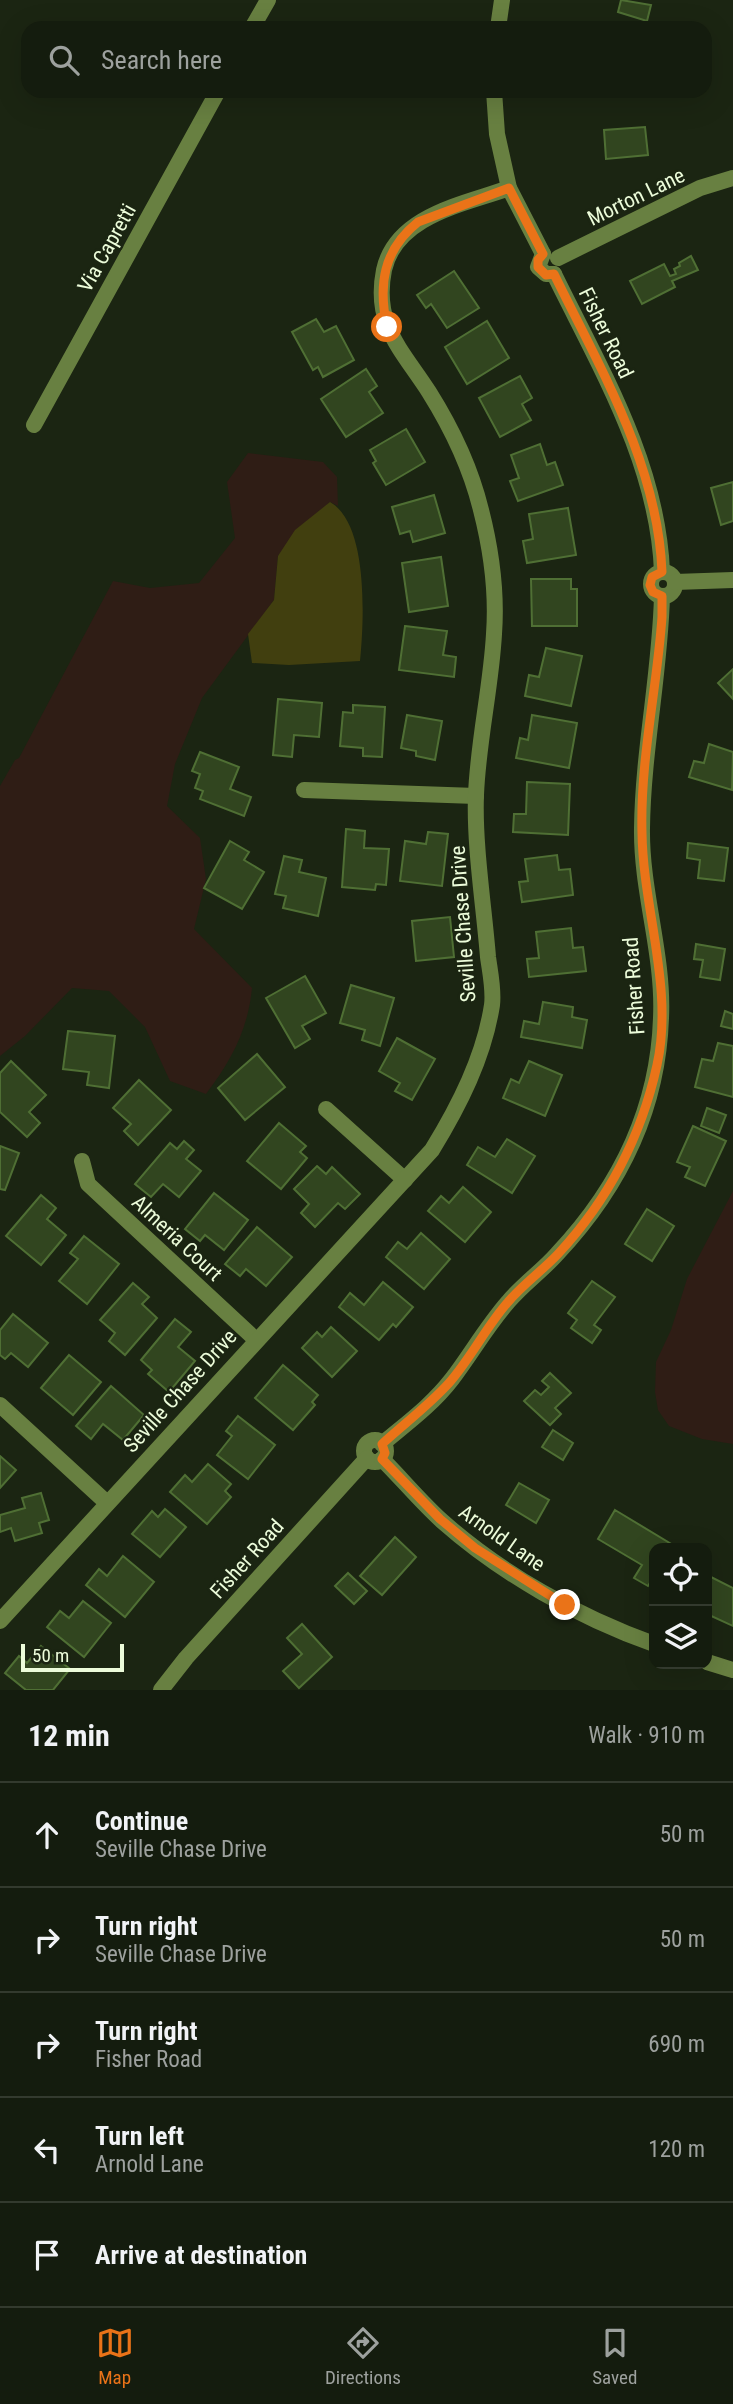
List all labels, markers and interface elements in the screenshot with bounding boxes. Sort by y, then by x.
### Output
search box [21,21,712,98]
icon: search [45,41,83,79]
text: Search here [101,45,222,75]
street label: Morton Lane [584,163,689,231]
street label: Via Capretti [73,200,141,296]
street label: Fisher Road [574,284,638,382]
route start [371,311,402,342]
street label: Seville Chase Drive [446,845,480,1003]
street label: Fisher Road [619,936,649,1036]
street label: Almeria Court [127,1190,227,1286]
street label: Seville Chase Drive [119,1325,242,1457]
street label: Arnold Lane [454,1500,550,1576]
street label: Fisher Road [205,1515,289,1603]
map controls [649,1543,712,1669]
button: locate [649,1543,712,1606]
route end [549,1589,580,1620]
button: layers [649,1606,712,1669]
scale bar [21,1641,124,1673]
text: 50 m [32,1644,69,1667]
text: 12 min [28,1718,110,1753]
text: Walk · 910 m [588,1722,705,1749]
text: Continue [95,1806,188,1836]
icon: ahead [28,1816,66,1854]
text: 50 m [660,1821,705,1848]
text: Seville Chase Drive [95,1836,267,1863]
text: Turn right [95,1911,197,1941]
icon: right [28,1921,66,1959]
text: 50 m [660,1926,705,1953]
text: Seville Chase Drive [95,1941,267,1968]
text: Turn right [95,2016,197,2046]
icon: right [28,2026,66,2064]
text: 690 m [648,2031,705,2058]
text: Fisher Road [95,2046,202,2073]
text: Turn left [95,2121,184,2151]
icon: left [28,2131,66,2169]
text: 120 m [648,2136,705,2163]
text: Arnold Lane [95,2151,204,2178]
icon: arrive [28,2236,66,2274]
text: Arrive at destination [95,2240,307,2270]
tab: Map [96,2324,134,2389]
tab: Directions [325,2324,401,2389]
tab: Saved [592,2324,637,2389]

